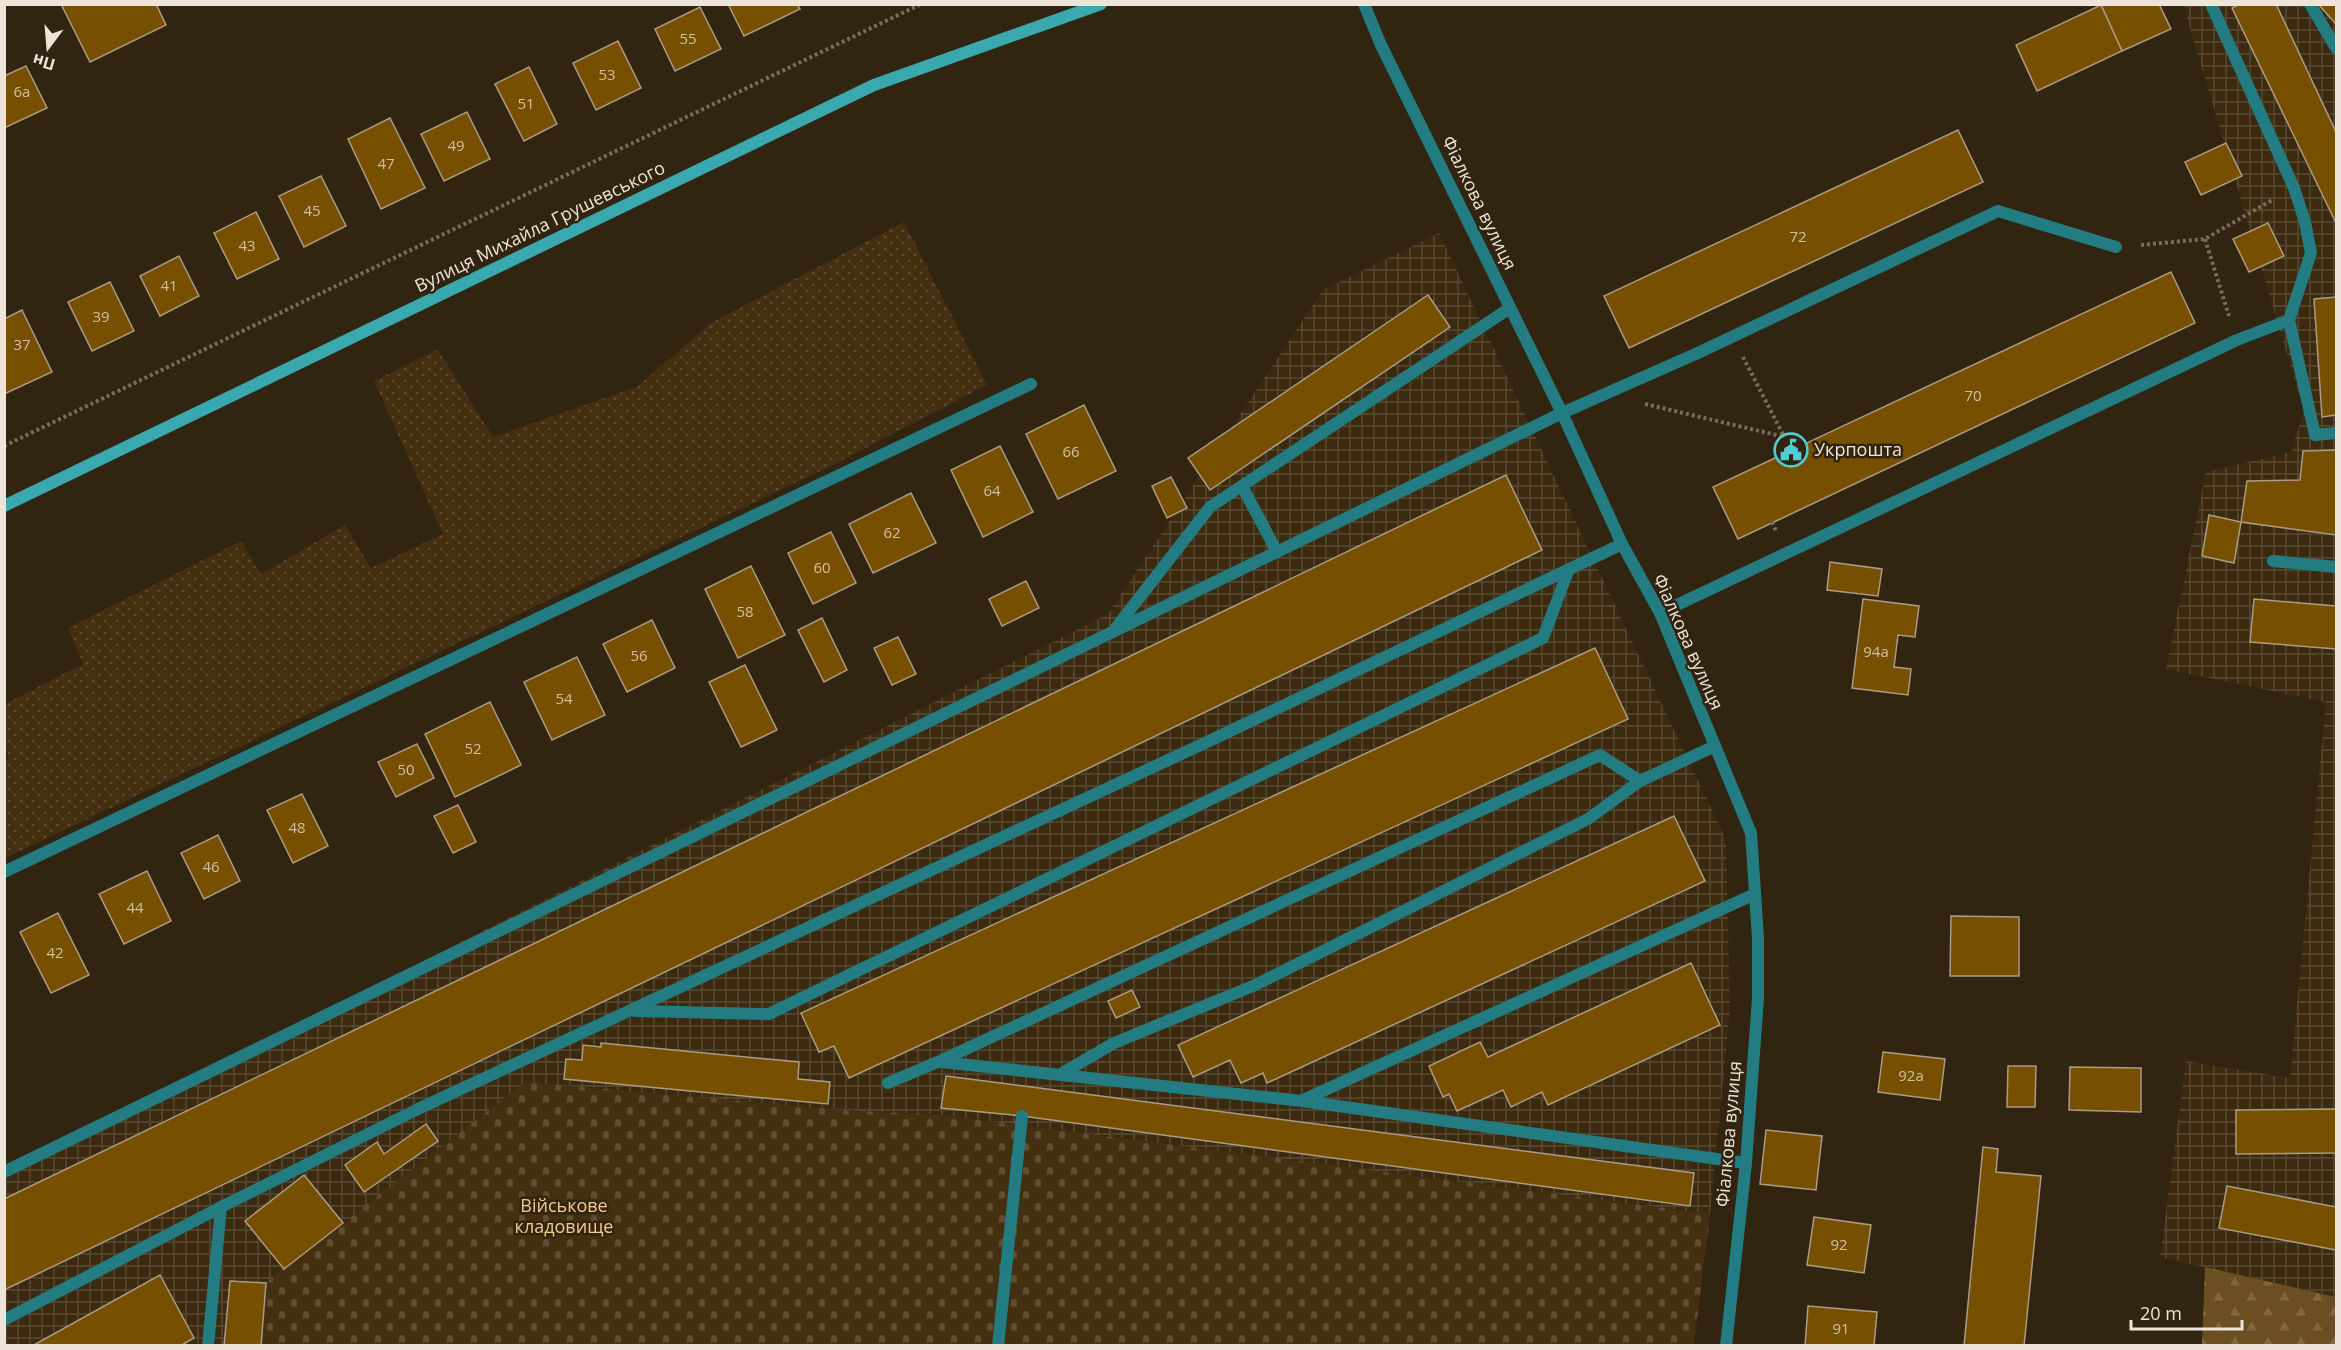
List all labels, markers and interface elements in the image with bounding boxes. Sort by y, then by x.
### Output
north arrow [18,18,78,78]
house number: 55 [679,28,697,48]
text: Пн [30,49,58,76]
house number: 53 [598,64,616,84]
house number: 6а [14,81,30,101]
house number: 51 [517,93,535,113]
street label: Фіалкова вулиця [1437,131,1523,274]
house number: 49 [447,135,465,155]
house number: 47 [377,153,395,173]
street label: Вулиця Михайла Грушевського [410,155,669,297]
house number: 45 [303,200,321,220]
house number: 72 [1789,226,1807,246]
house number: 43 [238,235,256,255]
house number: 41 [160,275,178,295]
house number: 39 [92,306,110,326]
house number: 37 [13,334,31,354]
house number: 70 [1964,385,1982,405]
public building icon: Укрпошта [1773,432,1809,468]
place label: Укрпошта [1814,437,1902,461]
house number: 66 [1062,441,1080,461]
house number: 64 [983,480,1001,500]
house number: 62 [883,522,901,542]
house number: 60 [813,557,831,577]
street label: Фіалкова вулиця [1648,570,1730,713]
house number: 58 [736,601,754,621]
house number: 94а [1863,641,1889,661]
house number: 56 [630,645,648,665]
house number: 54 [555,688,573,708]
house number: 52 [464,738,482,758]
house number: 50 [397,759,415,779]
house number: 48 [288,817,306,837]
house number: 46 [202,856,220,876]
house number: 44 [126,897,144,917]
house number: 42 [46,942,64,962]
street label: Фіалкова вулиця [1710,1060,1746,1208]
house number: 92а [1898,1065,1924,1085]
park label: Військове кладовище [515,1193,613,1238]
house number: 92 [1830,1234,1848,1254]
scale bar [2131,1293,2242,1331]
text: 20 m [2140,1301,2182,1325]
house number: 91 [1832,1318,1850,1338]

